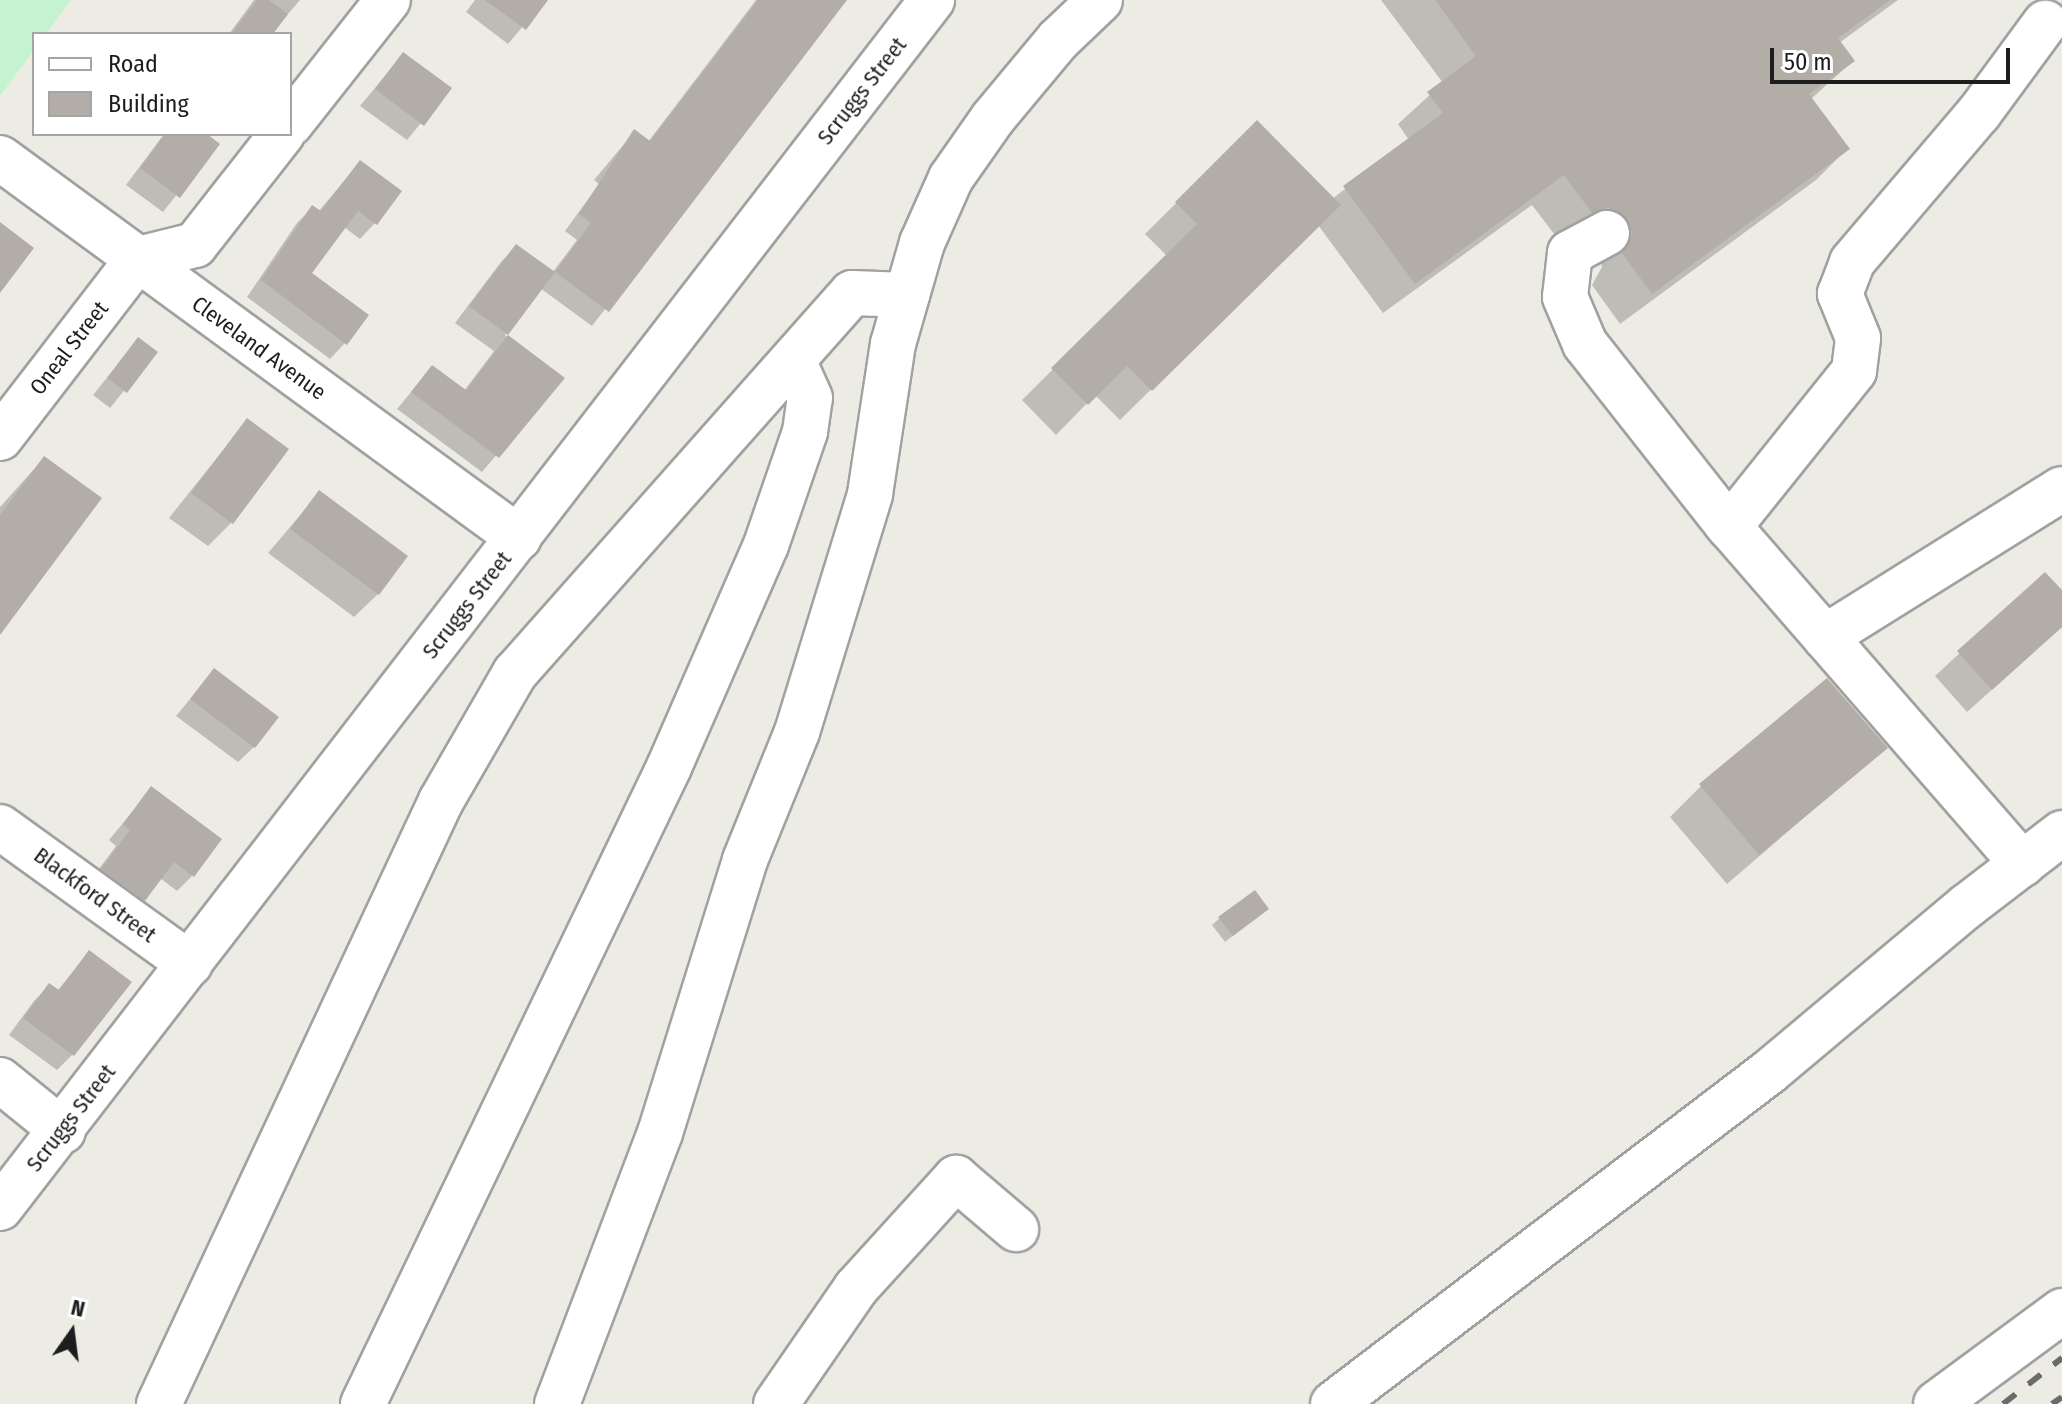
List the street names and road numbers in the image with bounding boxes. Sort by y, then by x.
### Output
street label: Scruggs Street [812,32,912,150]
street label: Cleveland Avenue [187,291,331,405]
street label: Oneal Street [24,296,114,400]
street label: Scruggs Street [417,546,517,664]
street label: Blackford Street [29,842,161,948]
street label: Scruggs Street [21,1059,121,1177]

